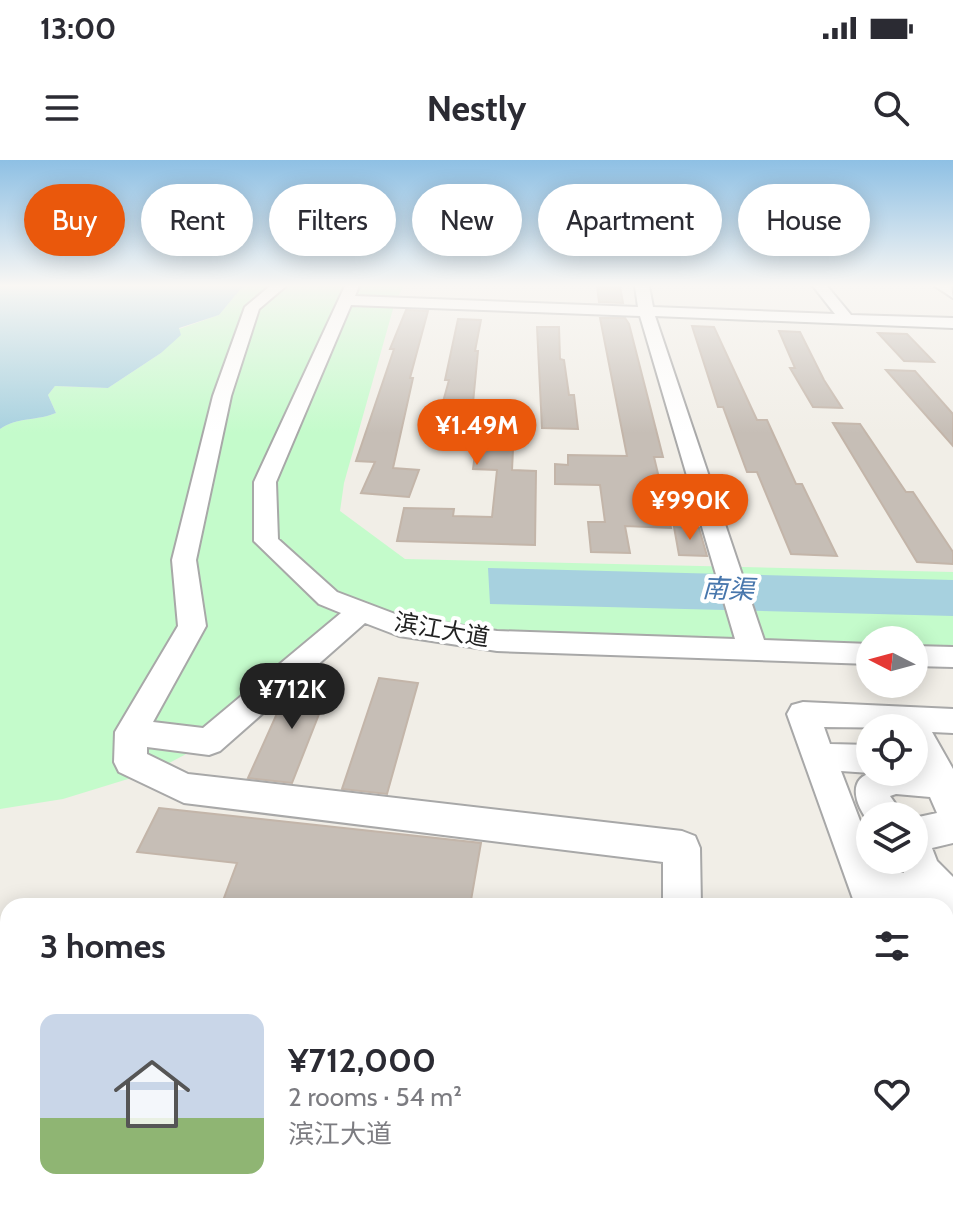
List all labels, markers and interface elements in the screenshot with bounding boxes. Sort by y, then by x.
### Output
text: 13:00 [40,10,116,47]
icon: menu [40,86,84,130]
text: Nestly [427,86,526,130]
icon: search [869,86,913,130]
chip: Buy [24,184,125,256]
chip: Rent [141,184,253,256]
chip: Filters [269,184,396,256]
chip: New [412,184,522,256]
chip: Apartment [538,184,722,256]
chip: House [738,184,870,256]
pin: ¥1.49M [412,399,542,467]
text: ¥1.49M [435,409,519,441]
pin: ¥990K [634,474,746,542]
text: ¥990K [650,484,730,516]
water label: 南渠 [701,572,759,606]
street label: 滨江大道 [392,607,492,652]
north arrow [856,626,928,698]
map controls [856,626,928,874]
pin: ¥712K [236,663,348,731]
text: ¥712K [258,673,326,705]
button: locate [856,714,928,786]
button: layers [856,802,928,874]
icon: filters [870,924,914,968]
text: 3 homes [40,925,166,967]
text: ¥712,000 [288,1039,436,1081]
icon: home [104,1046,200,1142]
icon: heart [870,1072,914,1116]
text: 2 rooms · 54 m² [288,1081,462,1113]
text: 滨江大道 [288,1118,392,1150]

